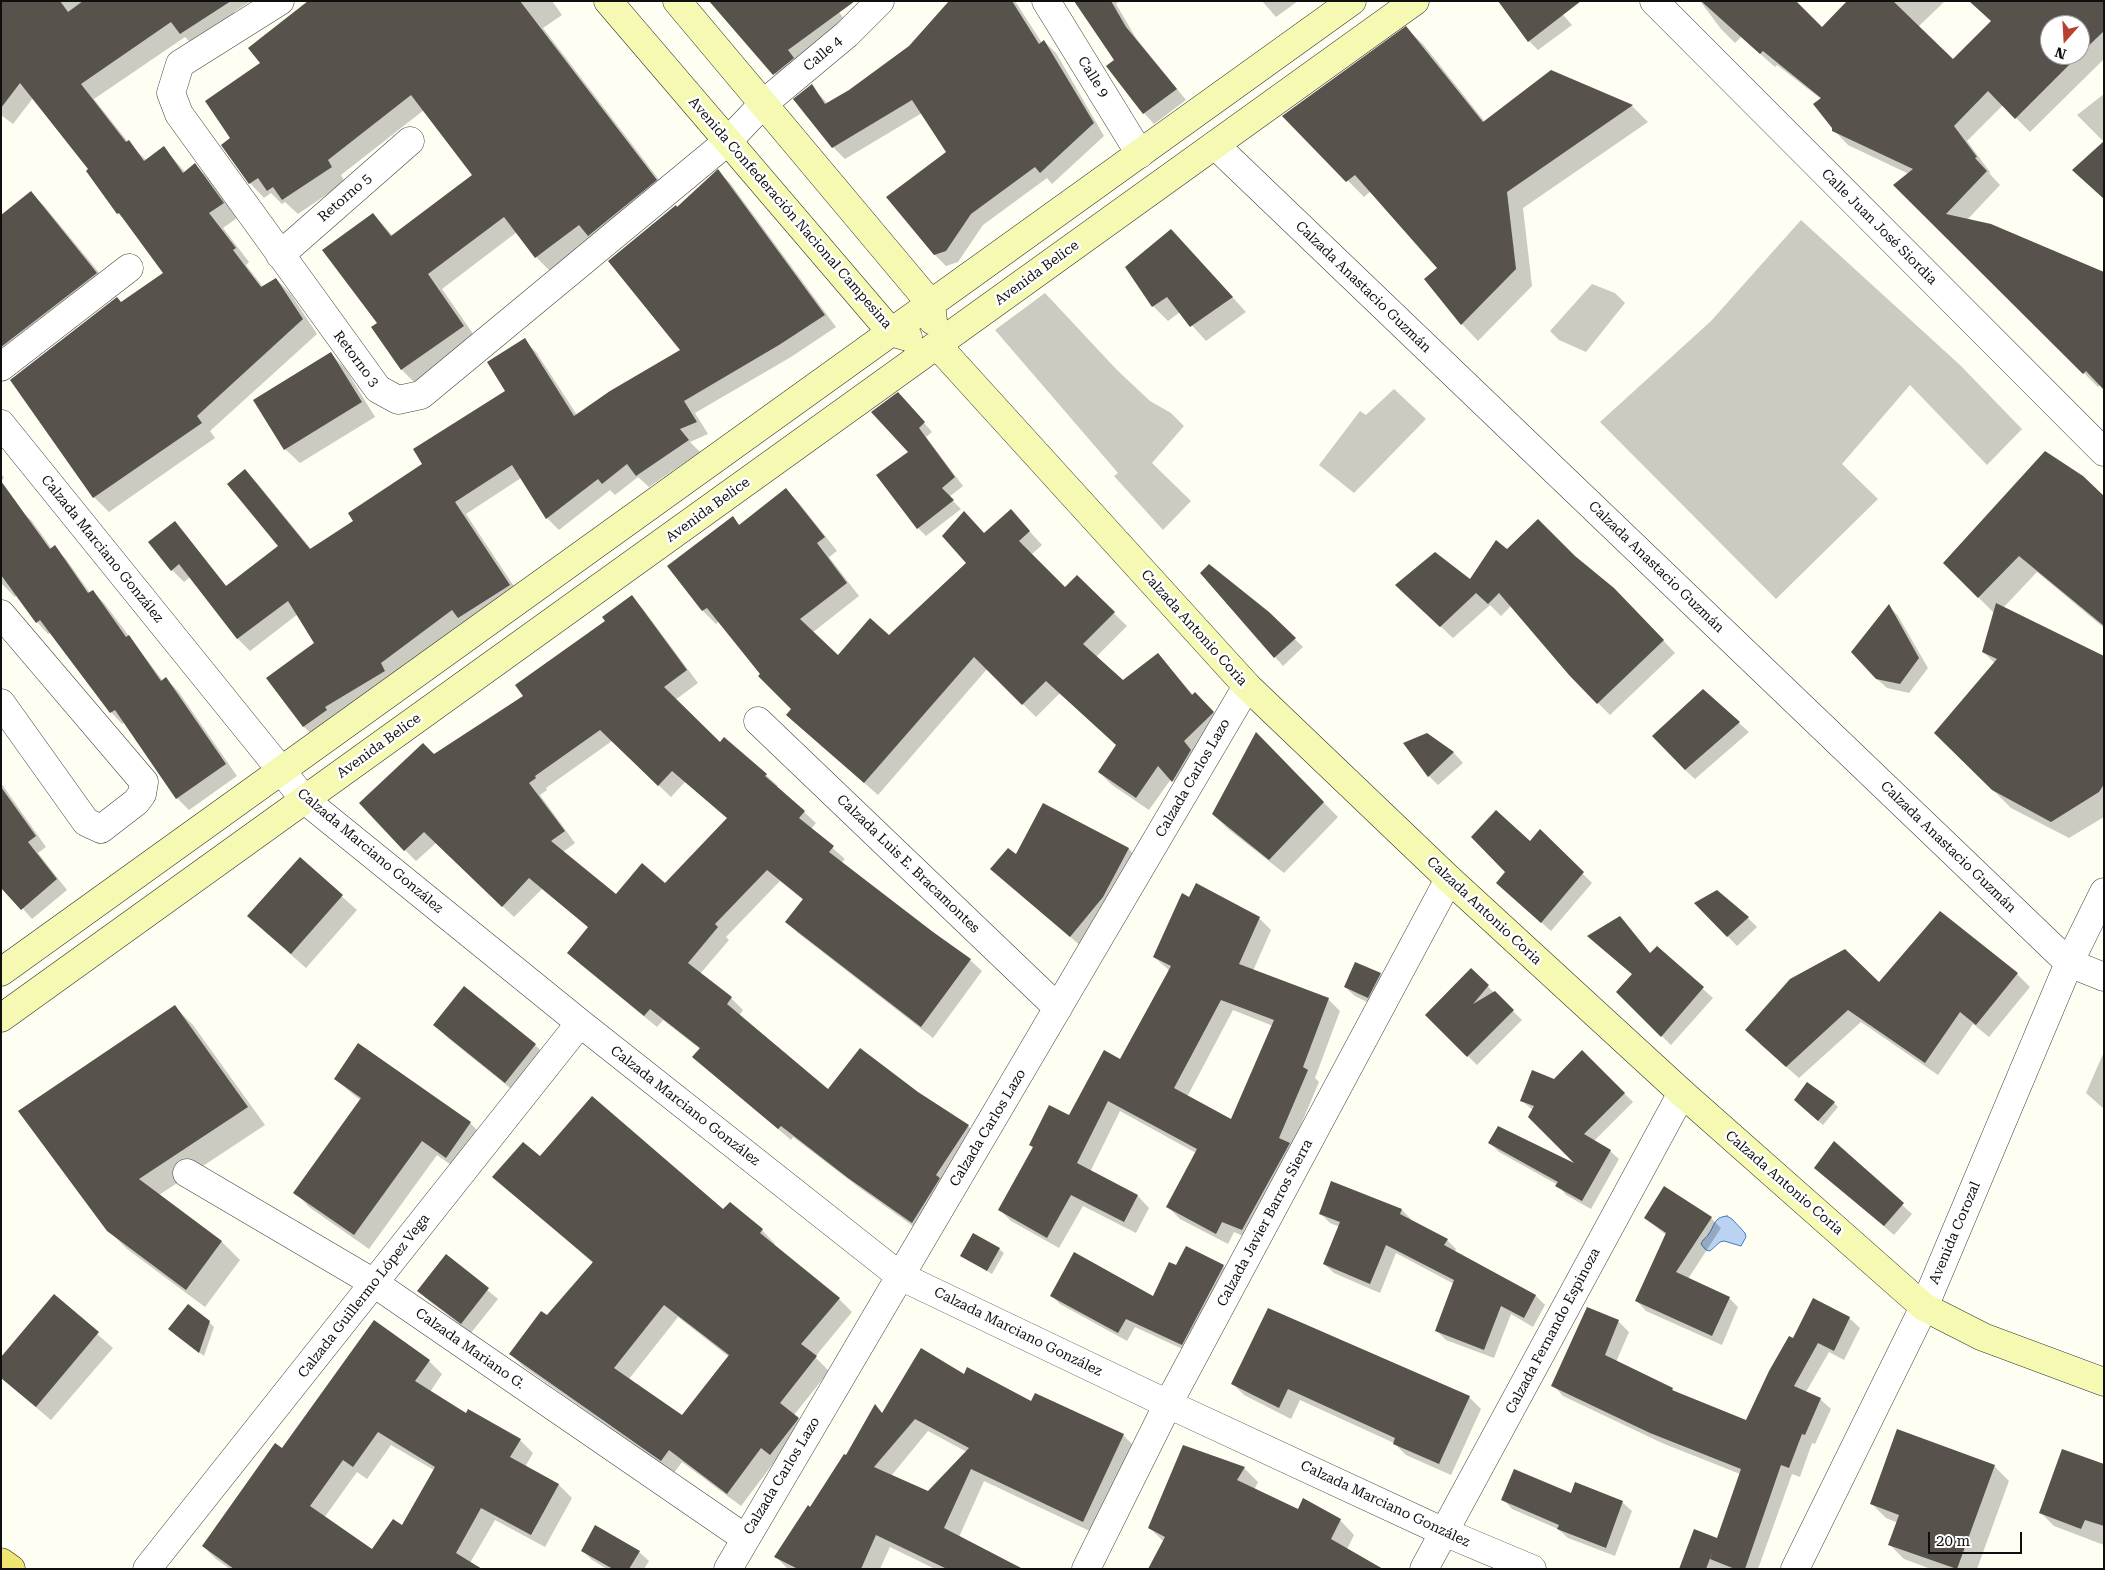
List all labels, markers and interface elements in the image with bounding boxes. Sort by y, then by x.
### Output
north arrow [2040,15,2090,65]
street label: Calle 4 [800,33,846,75]
text: N [2053,44,2068,63]
street label: Calle 9 [1074,53,1112,101]
street label: Avenida Confederación Nacional Campesina [685,94,895,332]
street label: Calle Juan José Siordia [1818,166,1940,288]
street label: Retorno 5 [315,170,375,226]
street label: Calzada Anastacio Guzmán [1292,218,1434,356]
street label: Avenida Belice [992,237,1082,309]
street label: Retorno 3 [330,328,382,390]
street label: Calzada Marciano González [37,472,167,626]
street label: Avenida Belice [663,474,753,546]
street label: Calzada Anastacio Guzmán [1585,498,1727,636]
street label: Calzada Antonio Coria [1137,566,1251,690]
street label: Avenida Belice [334,710,424,782]
street label: Calzada Carlos Lazo [1152,716,1234,840]
street label: Calzada Anastacio Guzmán [1877,778,2019,916]
street label: Calzada Marciano González [294,785,446,917]
street label: Calzada Luis E. Bracamontes [833,791,983,937]
street label: Calzada Antonio Coria [1423,853,1545,969]
street label: Calzada Marciano González [607,1042,763,1170]
street label: Calzada Carlos Lazo [946,1066,1030,1190]
street label: Calzada Antonio Coria [1722,1127,1846,1239]
street label: Calzada Javier Barros Sierra [1214,1136,1316,1310]
street label: Avenida Corozal [1926,1179,1984,1287]
street label: Calzada Guillermo López Vega [295,1211,433,1381]
street label: Calzada Fernando Espinoza [1502,1245,1604,1417]
street label: Calzada Marciano González [931,1284,1105,1380]
street label: Calzada Mariano G. [412,1305,528,1393]
street label: Calzada Carlos Lazo [740,1414,824,1538]
street label: Calzada Marciano González [1298,1457,1472,1551]
scale bar [1930,1522,2024,1554]
text: 20 m [1936,1532,1970,1550]

